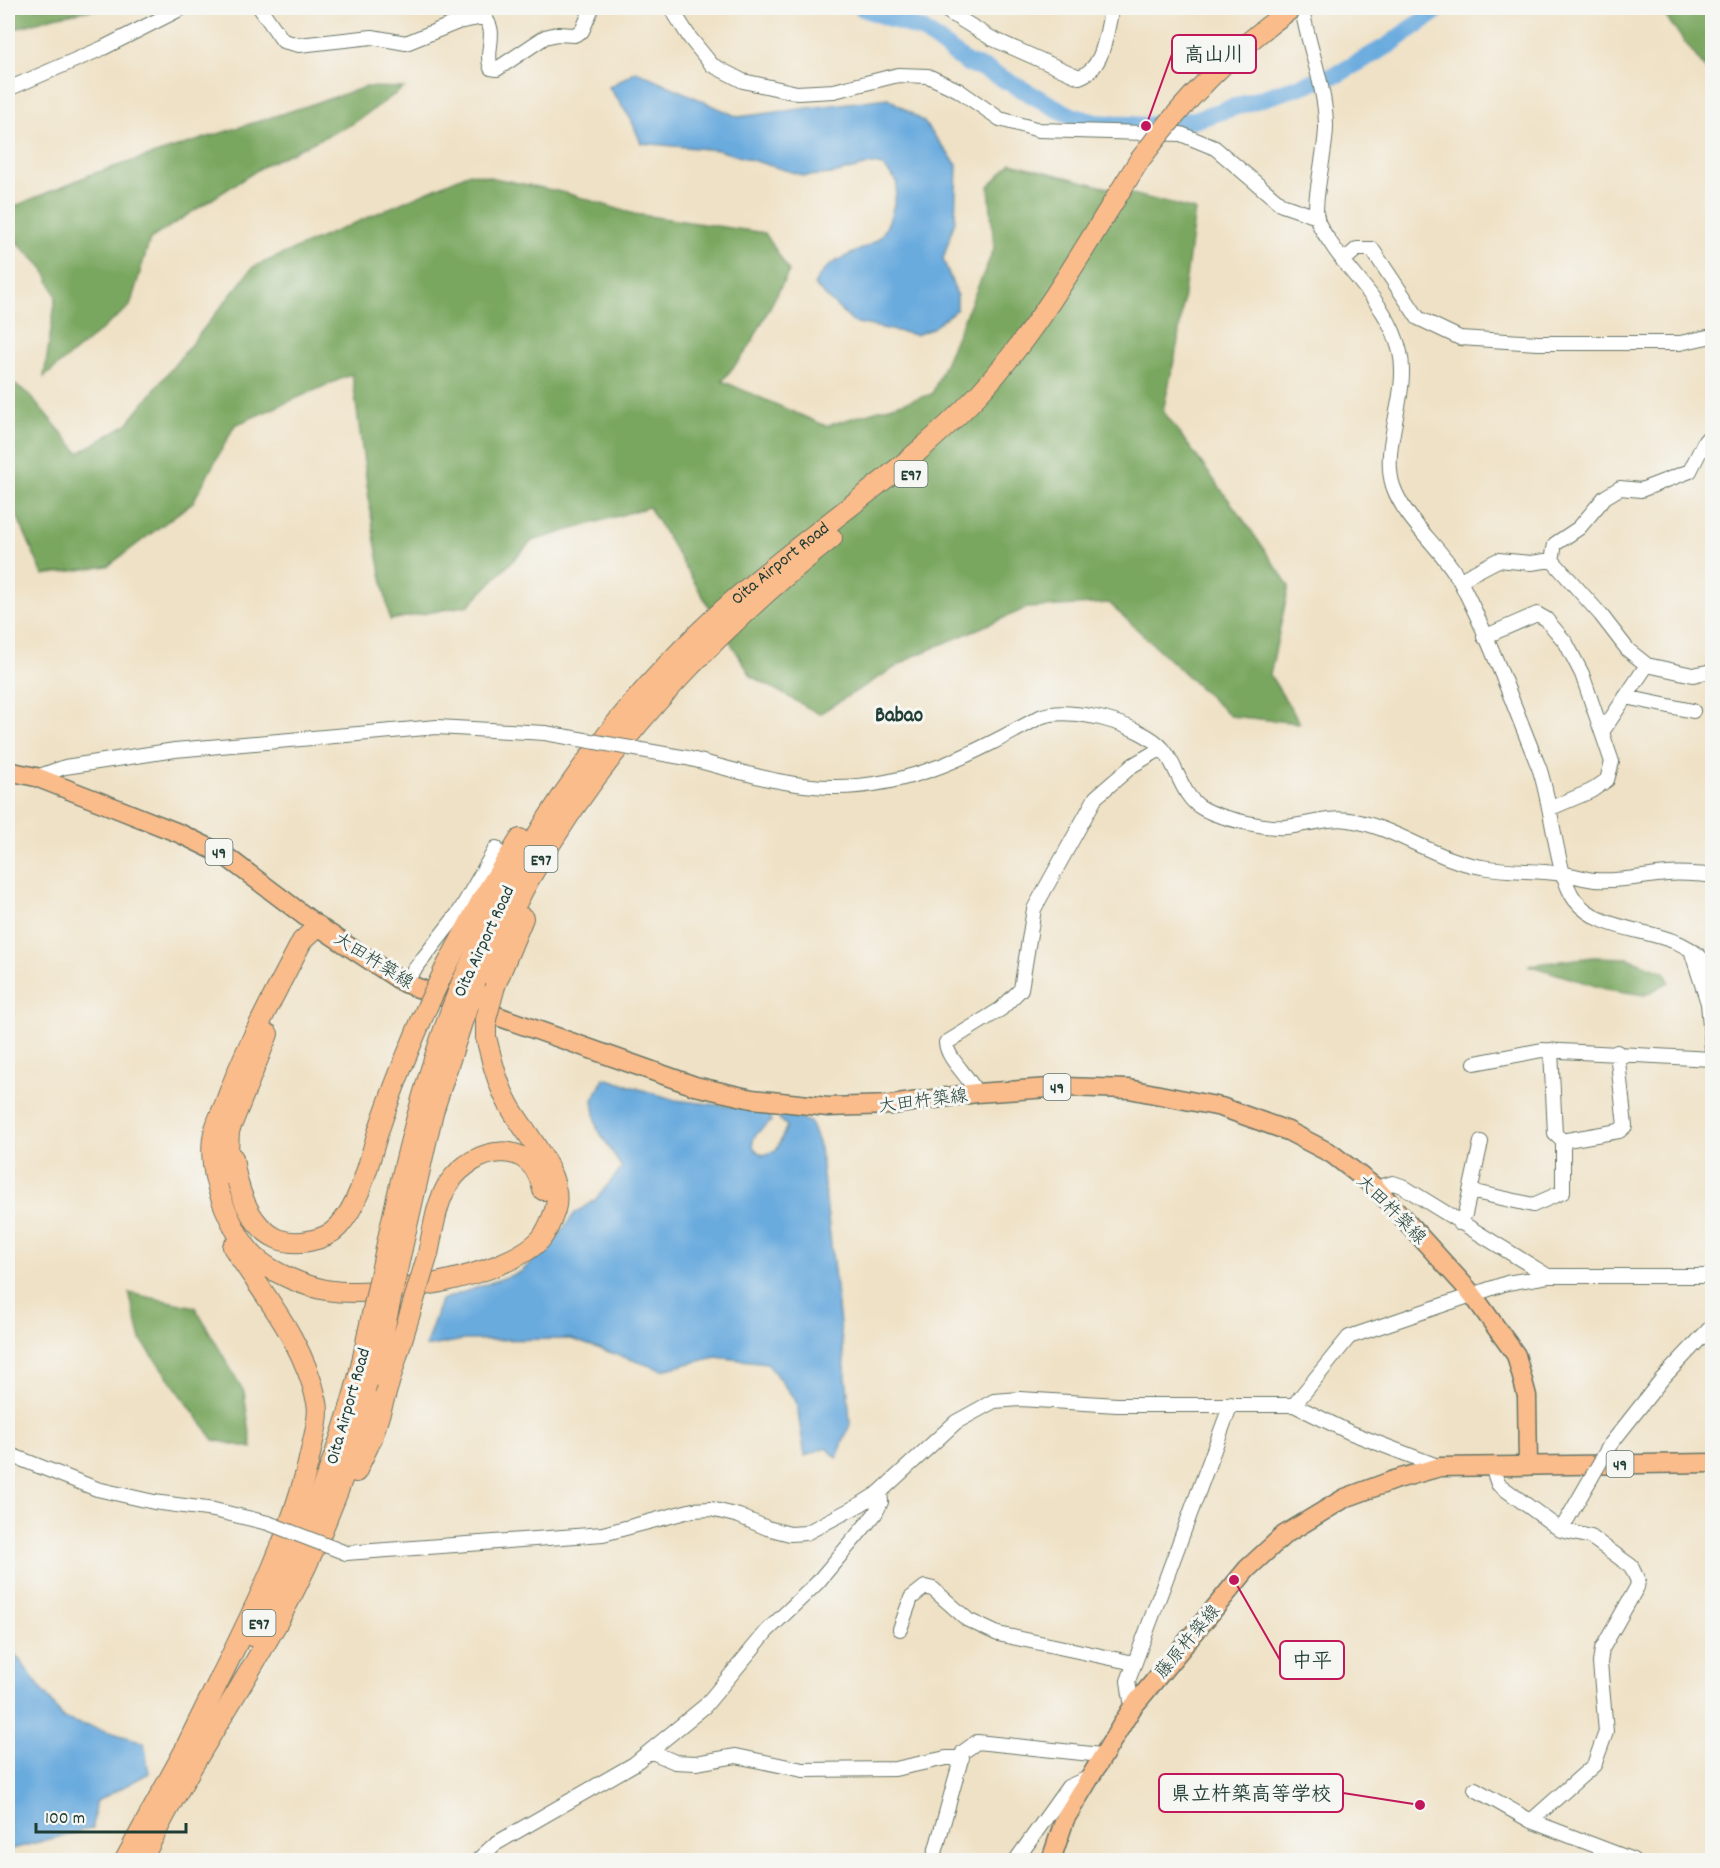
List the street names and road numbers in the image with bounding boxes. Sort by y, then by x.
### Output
road number: E97 [894,461,928,487]
street label: Oita Airport Road [727,517,836,612]
road number: 49 [206,839,232,865]
road number: E97 [524,846,558,872]
street label: Oita Airport Road [449,882,522,1002]
street label: 大田杵築線 [328,928,417,997]
road number: 49 [1044,1074,1070,1100]
street label: 大田杵築線 [877,1085,969,1120]
street label: 大田杵築線 [1350,1170,1431,1251]
street label: Oita Airport Road [321,1346,378,1468]
road number: 49 [1606,1451,1634,1477]
street label: 藤原杵築線 [1150,1600,1227,1685]
road number: E97 [242,1610,276,1636]

